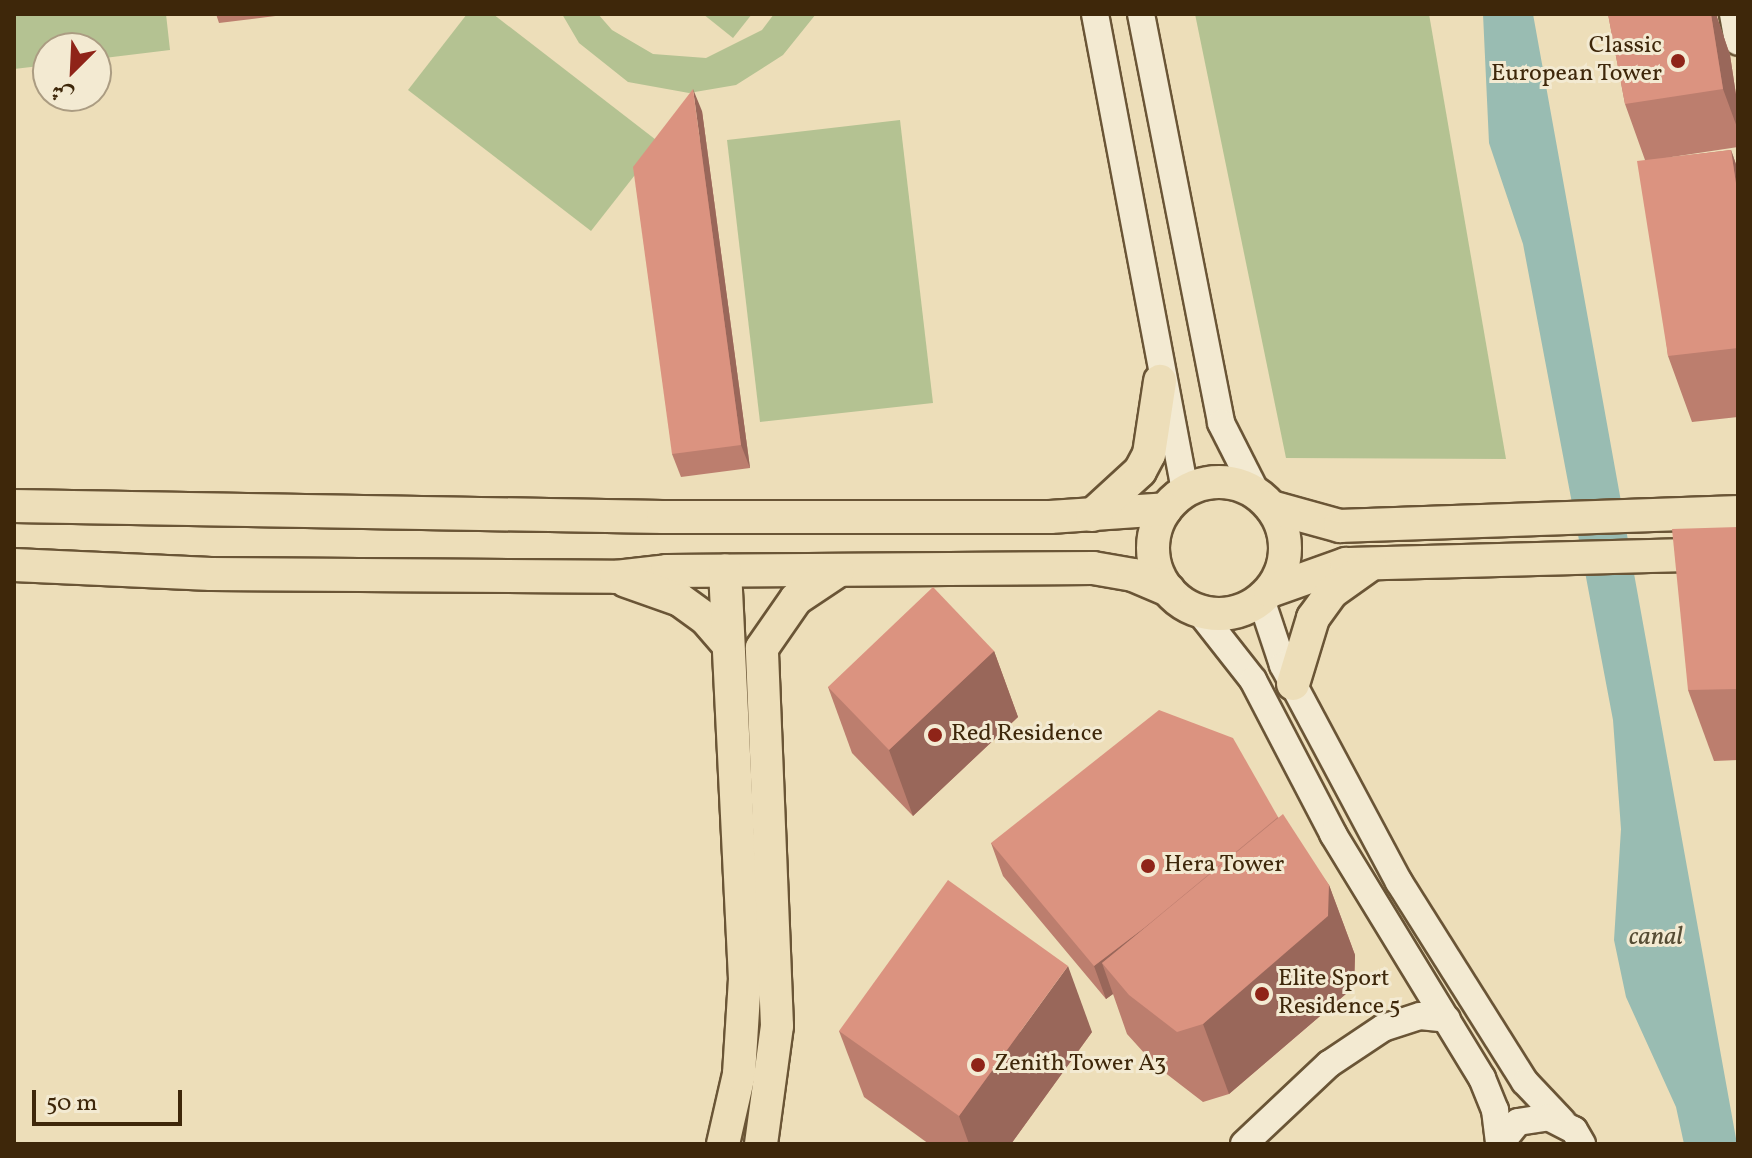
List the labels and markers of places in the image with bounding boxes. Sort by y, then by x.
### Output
place label: Classic European Tower [1490,33,1662,89]
marker: Classic European Tower [1669,52,1687,70]
place label: Red Residence [951,721,1103,749]
marker: Red Residence [926,726,944,744]
place label: Hera Tower [1164,852,1285,880]
marker: Hera Tower [1139,857,1157,875]
place label: Elite Sport Residence 5 [1278,966,1400,1022]
marker: Elite Sport Residence 5 [1253,985,1271,1003]
place label: Zenith Tower A3 [994,1051,1167,1079]
marker: Zenith Tower A3 [969,1056,987,1074]

